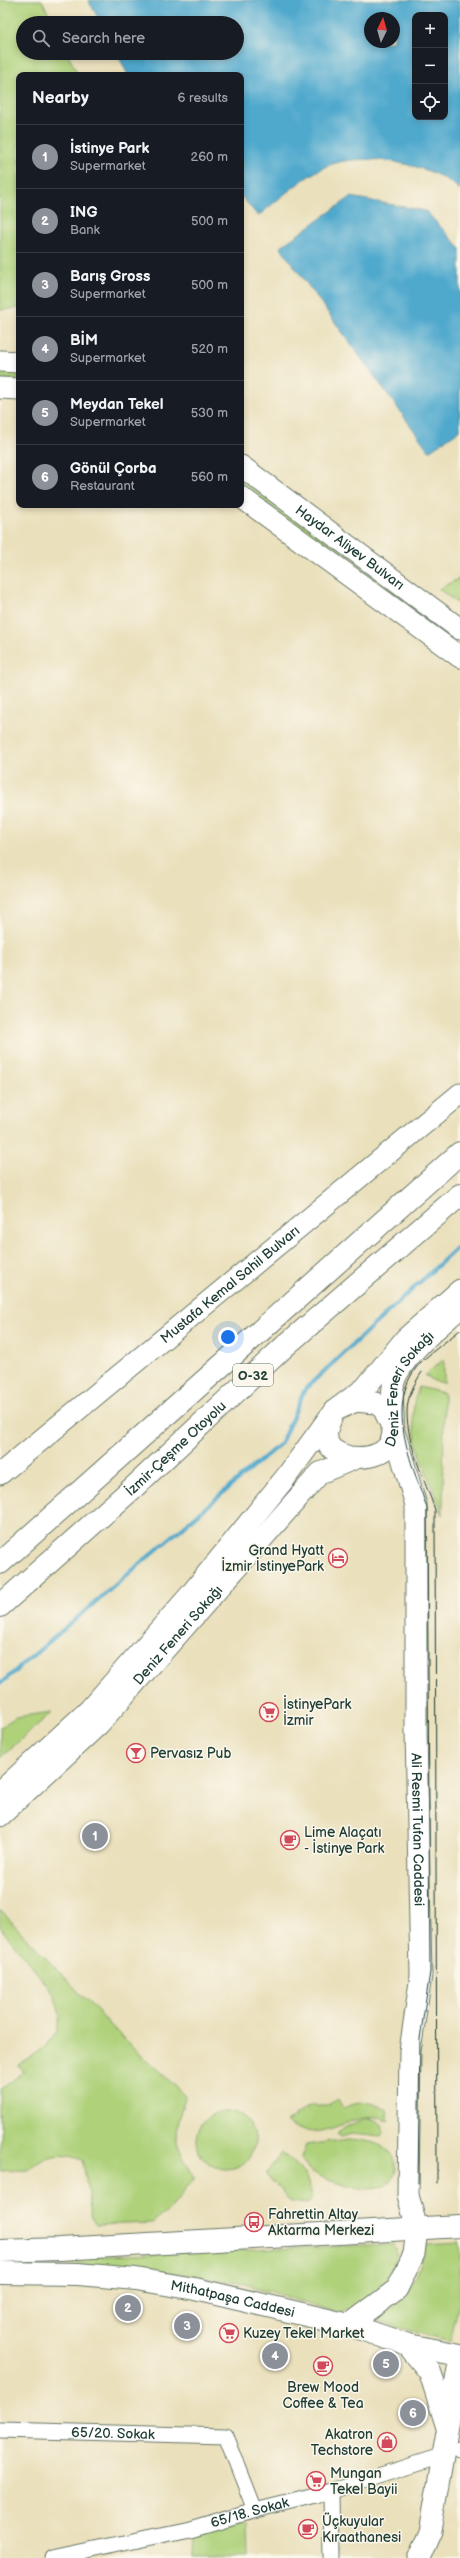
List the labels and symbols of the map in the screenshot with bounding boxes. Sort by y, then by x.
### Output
north arrow [364,12,400,48]
street label: Haydar Aliyev Bulvarı [292,502,408,594]
street label: Mustafa Kemal Sahil Bulvarı [157,1222,303,1347]
your location [218,1327,238,1347]
street label: Deniz Feneri Sokağı [382,1327,437,1449]
road number: O-32 [233,1364,273,1386]
street label: İzmir-Çeşme Otoyolu [121,1398,230,1500]
place label: Grand Hyatt İzmir İstinyePark [221,1542,325,1575]
hotel icon: Grand Hyatt İzmir İstinyePark [327,1547,349,1569]
street label: Deniz Feneri Sokağı [130,1582,226,1688]
place label: İstinyePark İzmir [283,1695,351,1729]
supermarket icon: İstinyePark İzmir [258,1701,280,1723]
bar icon: Pervasız Pub [125,1742,147,1764]
place label: Pervasız Pub [150,1745,231,1762]
street label: Ali Resmi Tufan Caddesi [407,1753,428,1906]
pin: 1 [82,1821,108,1851]
place label: Lime Alaçatı - İstinye Park [304,1824,385,1857]
cafe icon: Lime Alaçatı - İstinye Park [279,1829,301,1851]
place label: Fahrettin Altay Aktarma Merkezi [268,2206,374,2239]
bus stop icon: Fahrettin Altay Aktarma Merkezi [243,2211,265,2233]
street label: Mithatpaşa Caddesi [169,2277,297,2321]
pin: 2 [115,2293,141,2323]
pin: 3 [174,2311,200,2341]
supermarket icon: Kuzey Tekel Market [218,2322,240,2344]
place label: Kuzey Tekel Market [243,2325,365,2342]
pin: 4 [262,2341,288,2371]
pin: 5 [373,2349,399,2379]
cafe icon: Brew Mood Coffee & Tea [312,2355,334,2377]
place label: Brew Mood Coffee & Tea [282,2379,364,2412]
pin: 6 [400,2398,426,2428]
street label: 65/20. Sokak [71,2424,155,2443]
place label: Akatron Techstore [311,2426,373,2459]
shop icon: Akatron Techstore [376,2431,398,2453]
place label: Mungan Tekel Bayii [330,2465,397,2498]
supermarket icon: Mungan Tekel Bayii [305,2470,327,2492]
street label: 65/18. Sokak [209,2494,291,2532]
place label: Üçkuyular Kıraathanesi [322,2512,401,2546]
cafe icon: Üçkuyular Kıraathanesi [297,2518,319,2540]

